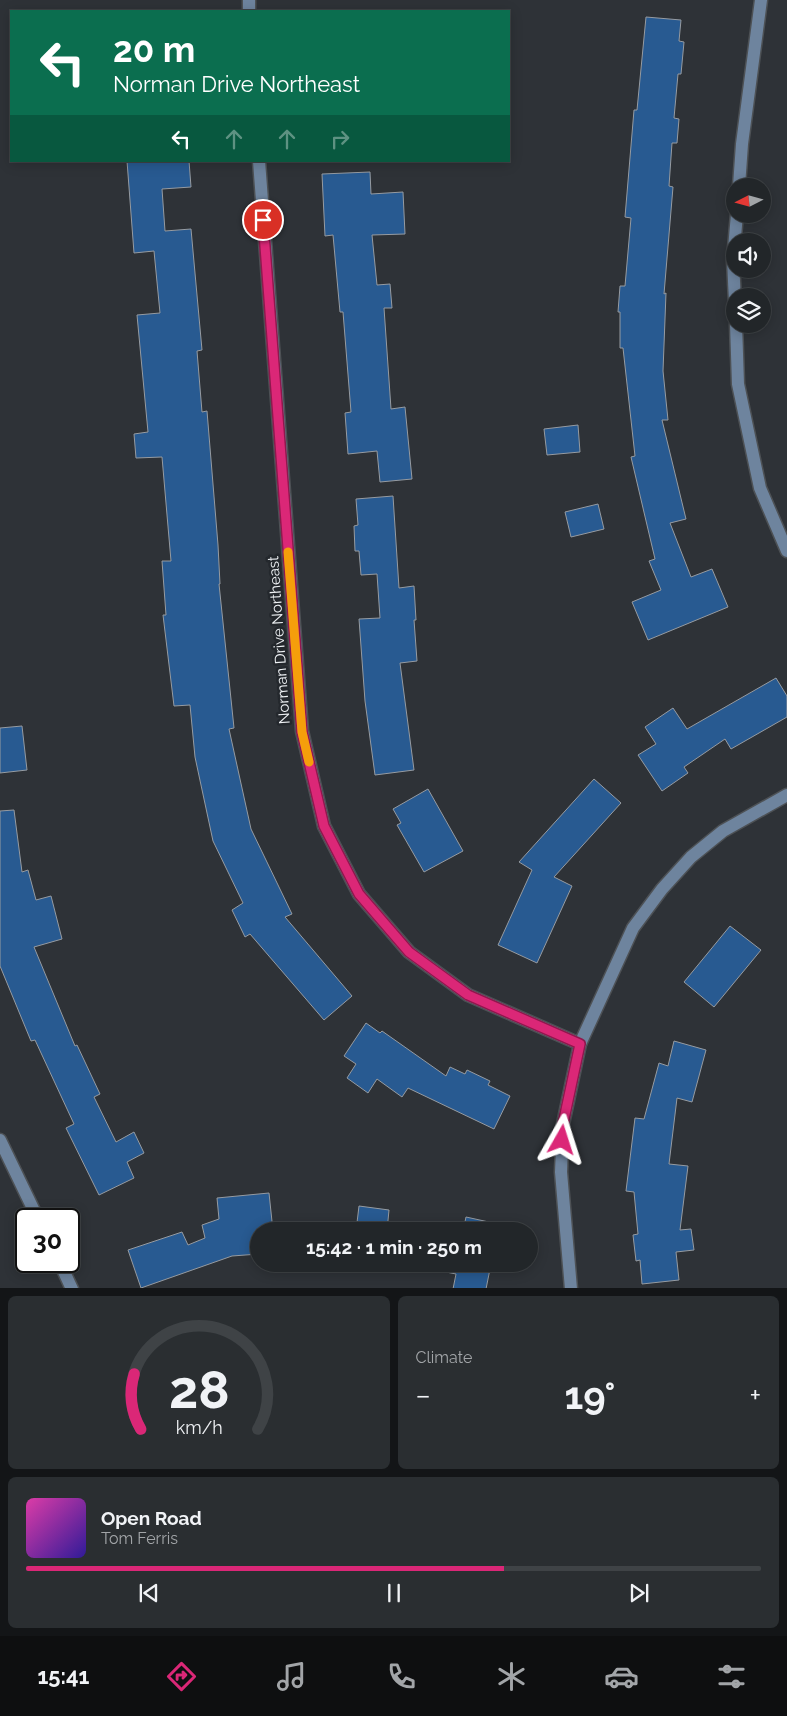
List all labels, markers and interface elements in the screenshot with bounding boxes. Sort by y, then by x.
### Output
text: 20 m [113,29,195,70]
icon: left [30,30,95,95]
text: Norman Drive Northeast [113,71,360,97]
icon: left [167,125,195,153]
icon: ahead [220,125,248,153]
icon: ahead [273,125,301,153]
icon: right [326,125,354,153]
north arrow [726,178,771,222]
map controls [726,178,771,333]
pin [242,199,284,241]
icon: arrive [249,206,277,234]
button: sound [726,233,771,278]
button: layers [726,288,771,333]
street label: Norman Drive Northeast [264,555,294,725]
position arrow [535,1113,587,1165]
speed limit sign: 30 [15,1208,80,1273]
text: 15:42 · 1 min · 250 m [306,1236,482,1258]
text: Climate [416,1348,472,1367]
text: 28 [168,1359,229,1420]
text: 19° [565,1373,615,1418]
text: − [416,1379,431,1412]
text: + [749,1379,761,1412]
text: km/h [175,1417,222,1438]
text: Open Road [101,1507,202,1529]
text: Tom Ferris [101,1529,178,1548]
icon: previous [135,1579,163,1607]
icon: pause [380,1579,408,1607]
icon: next [625,1579,653,1607]
icon: directions [164,1659,199,1694]
icon: music [274,1659,309,1694]
icon: phone [384,1659,419,1694]
icon: climate [494,1659,529,1694]
icon: car [604,1659,639,1694]
icon: filters [714,1659,749,1694]
text: 15:41 [38,1663,89,1689]

